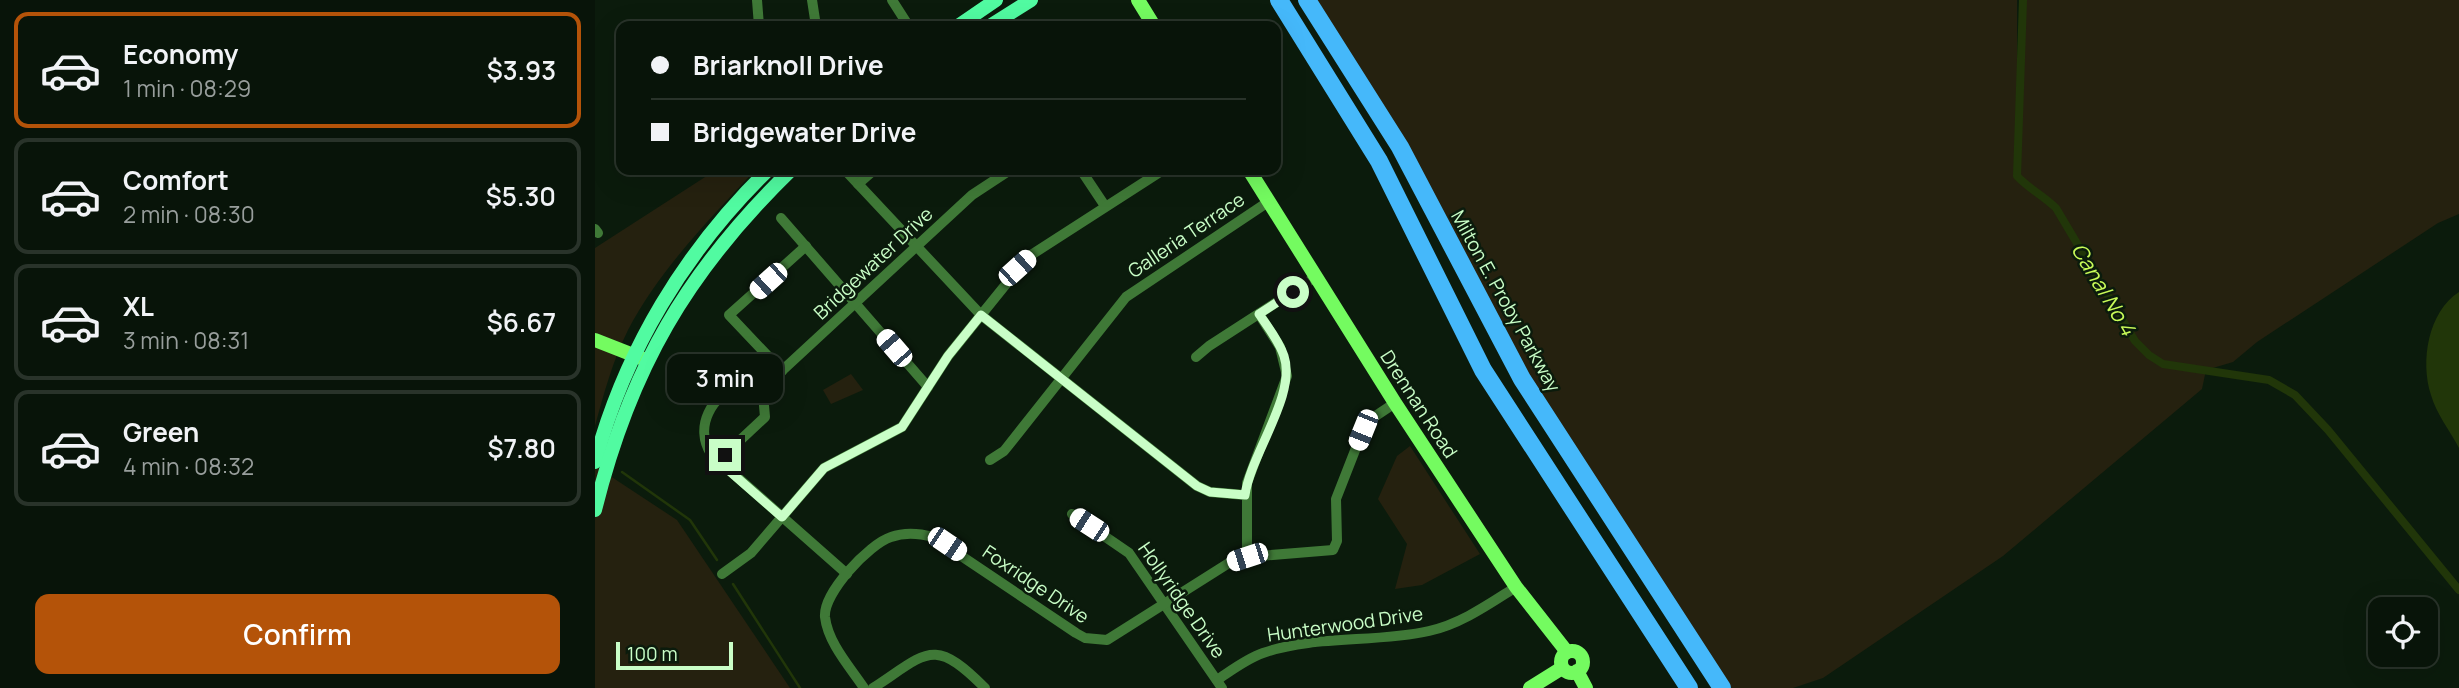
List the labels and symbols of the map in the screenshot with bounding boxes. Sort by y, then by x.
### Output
street label: Galleria Terrace [1122,186,1250,284]
street label: Bridgewater Drive [808,201,938,325]
street label: Milton E. Proby Parkway [1445,206,1567,396]
water label: Canal No 4 [2065,238,2143,341]
car [995,246,1040,290]
car [746,259,791,303]
route start [1277,276,1309,308]
car [873,325,916,371]
street label: Drennan Road [1374,345,1464,463]
callout: 3 min [667,354,783,402]
car [1346,407,1381,453]
route end [709,439,741,471]
car [1066,505,1113,545]
car [924,524,971,564]
street label: Hollyridge Drive [1132,537,1232,663]
street label: Foxridge Drive [978,539,1094,629]
car [1224,541,1271,573]
street label: Hunterwood Drive [1265,600,1425,648]
scale bar [616,639,733,671]

